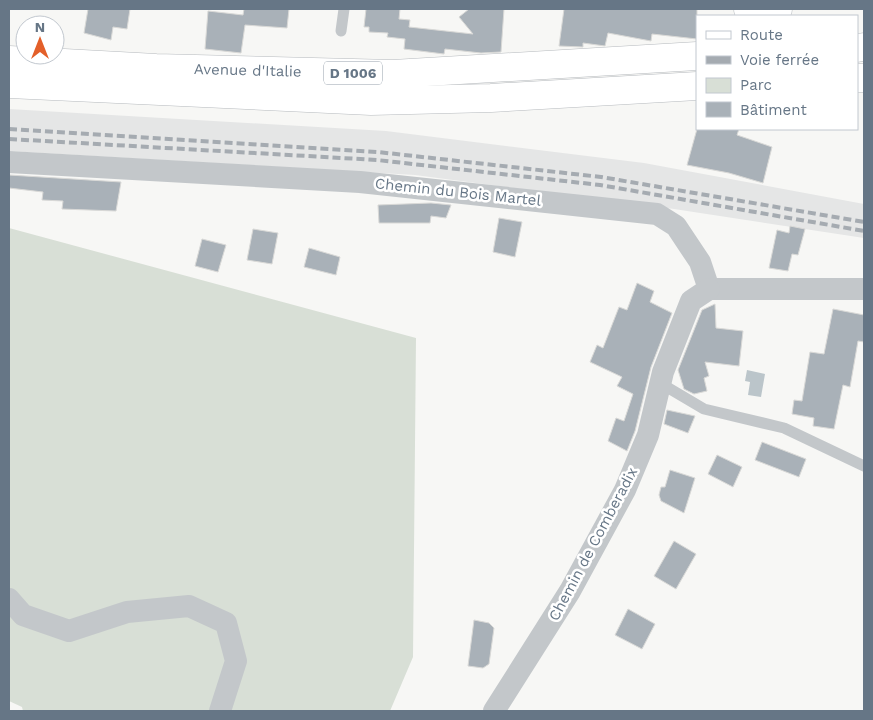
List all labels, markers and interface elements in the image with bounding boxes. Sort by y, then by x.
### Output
north arrow [15,15,65,65]
legend [696,15,858,130]
text: N [35,19,45,35]
text: Route [740,26,783,44]
text: Voie ferrée [740,51,819,69]
street label: Avenue d'Italie [194,60,302,81]
road number: D 1006 [324,62,382,84]
text: Parc [740,76,772,94]
text: Bâtiment [740,101,807,119]
street label: Chemin du Bois Martel [374,174,542,210]
street label: Chemin de Comberadix [545,464,641,624]

